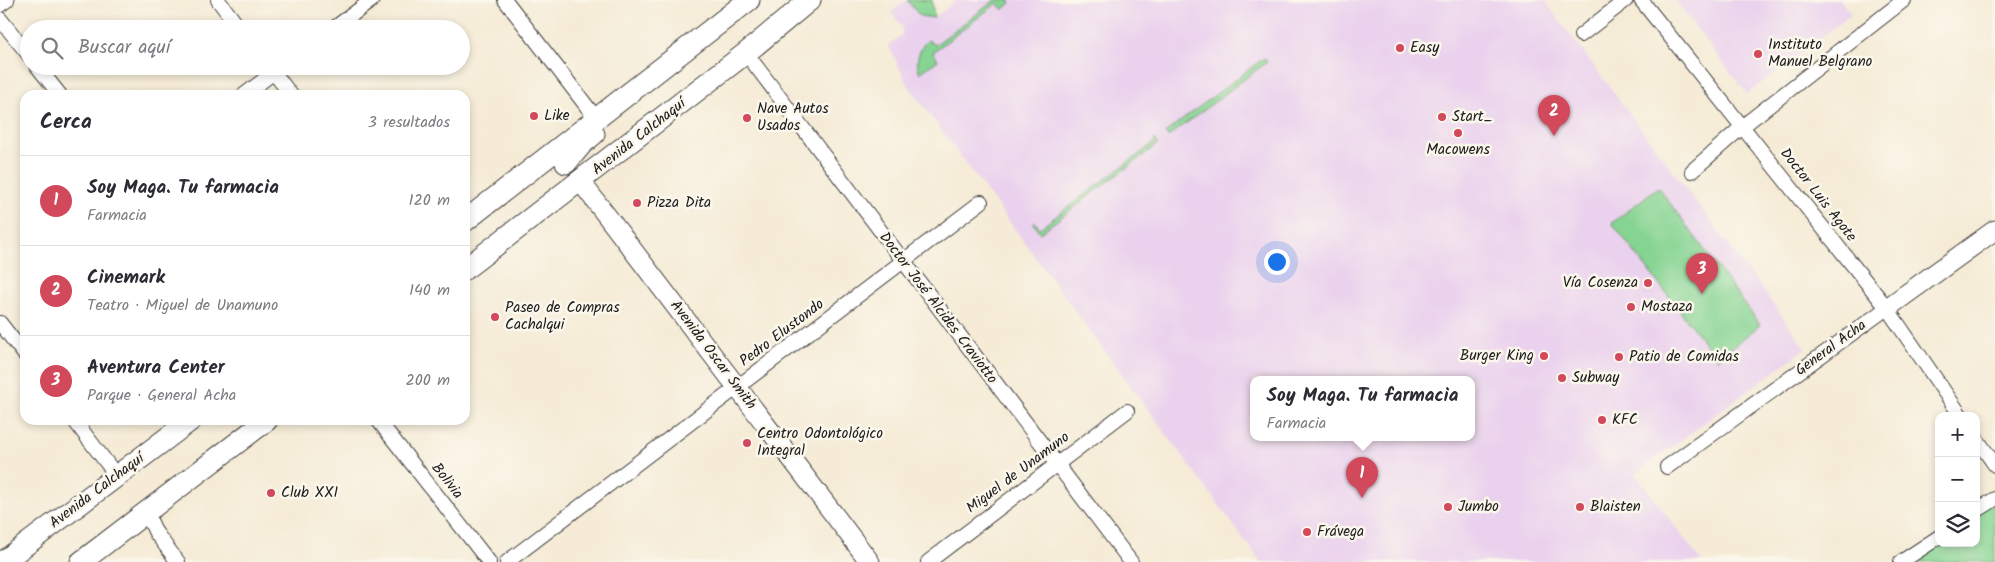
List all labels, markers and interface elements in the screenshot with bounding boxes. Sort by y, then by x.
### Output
search box [20,20,470,75]
text: Buscar aquí [78,33,170,63]
place label: Instituto Manuel Belgrano [1768,33,1873,74]
icon: search [38,34,66,62]
place label: Easy [1410,36,1440,60]
marker: Easy [1394,42,1406,54]
marker: Instituto Manuel Belgrano [1752,48,1764,60]
street label: Avenida Calchaquí [587,91,693,181]
pin: 2 [1538,95,1570,136]
place label: Nave Autos Usados [757,97,829,138]
place label: Like [544,104,570,128]
place label: Start_ [1452,105,1493,129]
text: Cerca [40,106,92,139]
text: 3 resultados [368,110,450,135]
marker: Like [528,110,540,122]
marker: Start_ [1436,111,1448,123]
marker: Nave Autos Usados [741,112,753,124]
marker: Macowens [1452,127,1464,139]
place label: Macowens [1426,138,1490,162]
street label: Doctor Luis Agote [1774,143,1863,247]
text: Soy Maga. Tu farmacia [87,173,279,203]
text: 1 [54,188,58,213]
text: 120 m [409,188,450,213]
place label: Pizza Dita [647,191,711,215]
marker: Pizza Dita [631,197,643,209]
text: Farmacia [87,203,147,228]
street label: Doctor José Alcides Craviotto [873,227,1003,389]
your location [1264,249,1290,275]
pin: 3 [1686,253,1718,294]
text: Cinemark [87,263,165,293]
place label: Vía Cosenza [1563,271,1638,295]
marker: Vía Cosenza [1642,277,1654,289]
text: 2 [51,278,61,303]
text: 140 m [409,278,450,303]
text: Teatro · Miguel de Unamuno [87,293,278,318]
street label: Pedro Elustondo [734,293,830,373]
street label: Avenida Oscar Smith [664,295,762,415]
place label: Mostaza [1641,295,1693,319]
place label: Paseo de Compras Cachalqui [505,296,620,337]
marker: Mostaza [1625,301,1637,313]
marker: Paseo de Compras Cachalqui [489,311,501,323]
street label: General Acha [1790,314,1872,382]
place label: Burger King [1460,344,1534,368]
place label: Patio de Comidas [1629,345,1739,369]
marker: Burger King [1538,350,1550,362]
marker: Patio de Comidas [1613,351,1625,363]
text: Aventura Center [87,353,225,383]
place label: Subway [1572,366,1620,390]
text: 3 [52,368,60,393]
text: 200 m [406,368,450,393]
marker: Subway [1556,372,1568,384]
popup [1250,376,1475,441]
text: Soy Maga. Tu farmacia [1267,381,1458,411]
text: Parque · General Acha [87,383,236,408]
place label: KFC [1612,408,1638,432]
text: Farmacia [1267,411,1326,436]
map controls [1935,412,1980,547]
button: + [1935,412,1980,457]
marker: KFC [1596,414,1608,426]
place label: Centro Odontológico Integral [757,422,883,463]
street label: Miguel de Unamuno [961,426,1075,520]
marker: Centro Odontológico Integral [741,437,753,449]
street label: Avenida Calchaquí [44,446,152,535]
pin: 1 [1346,457,1378,498]
button: − [1935,457,1980,502]
street label: Bolivia [425,458,469,504]
place label: Club XXI [281,481,338,505]
marker: Club XXI [265,487,277,499]
place label: Jumbo [1458,495,1499,519]
place label: Blaisten [1590,495,1641,519]
marker: Jumbo [1442,501,1454,513]
marker: Blaisten [1574,501,1586,513]
button: layers [1935,502,1980,547]
place label: Frávega [1317,520,1364,544]
marker: Frávega [1301,526,1313,538]

